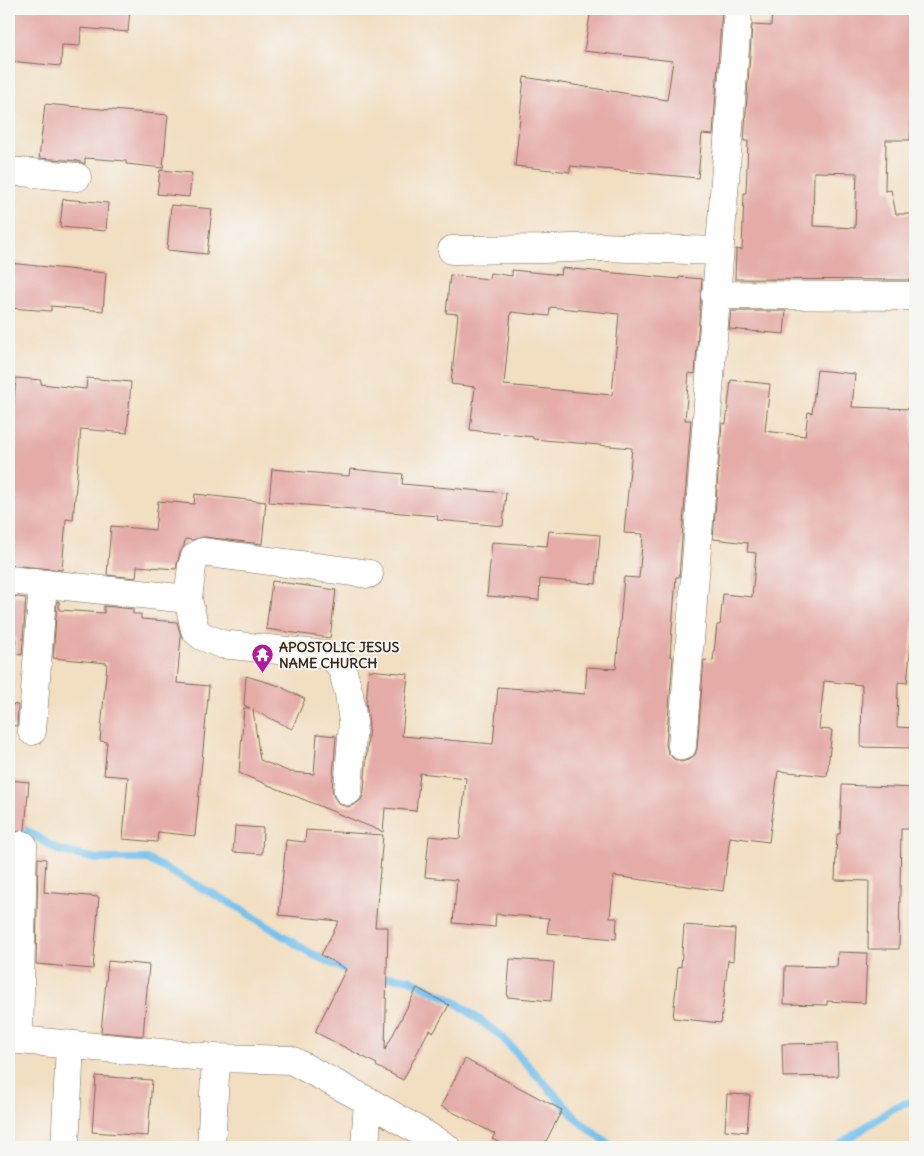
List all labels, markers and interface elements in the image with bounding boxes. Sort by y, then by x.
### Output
place label: APOSTOLIC JESUS NAME CHURCH [279,638,400,672]
temple icon: APOSTOLIC JESUS NAME CHURCH [251,643,275,674]

